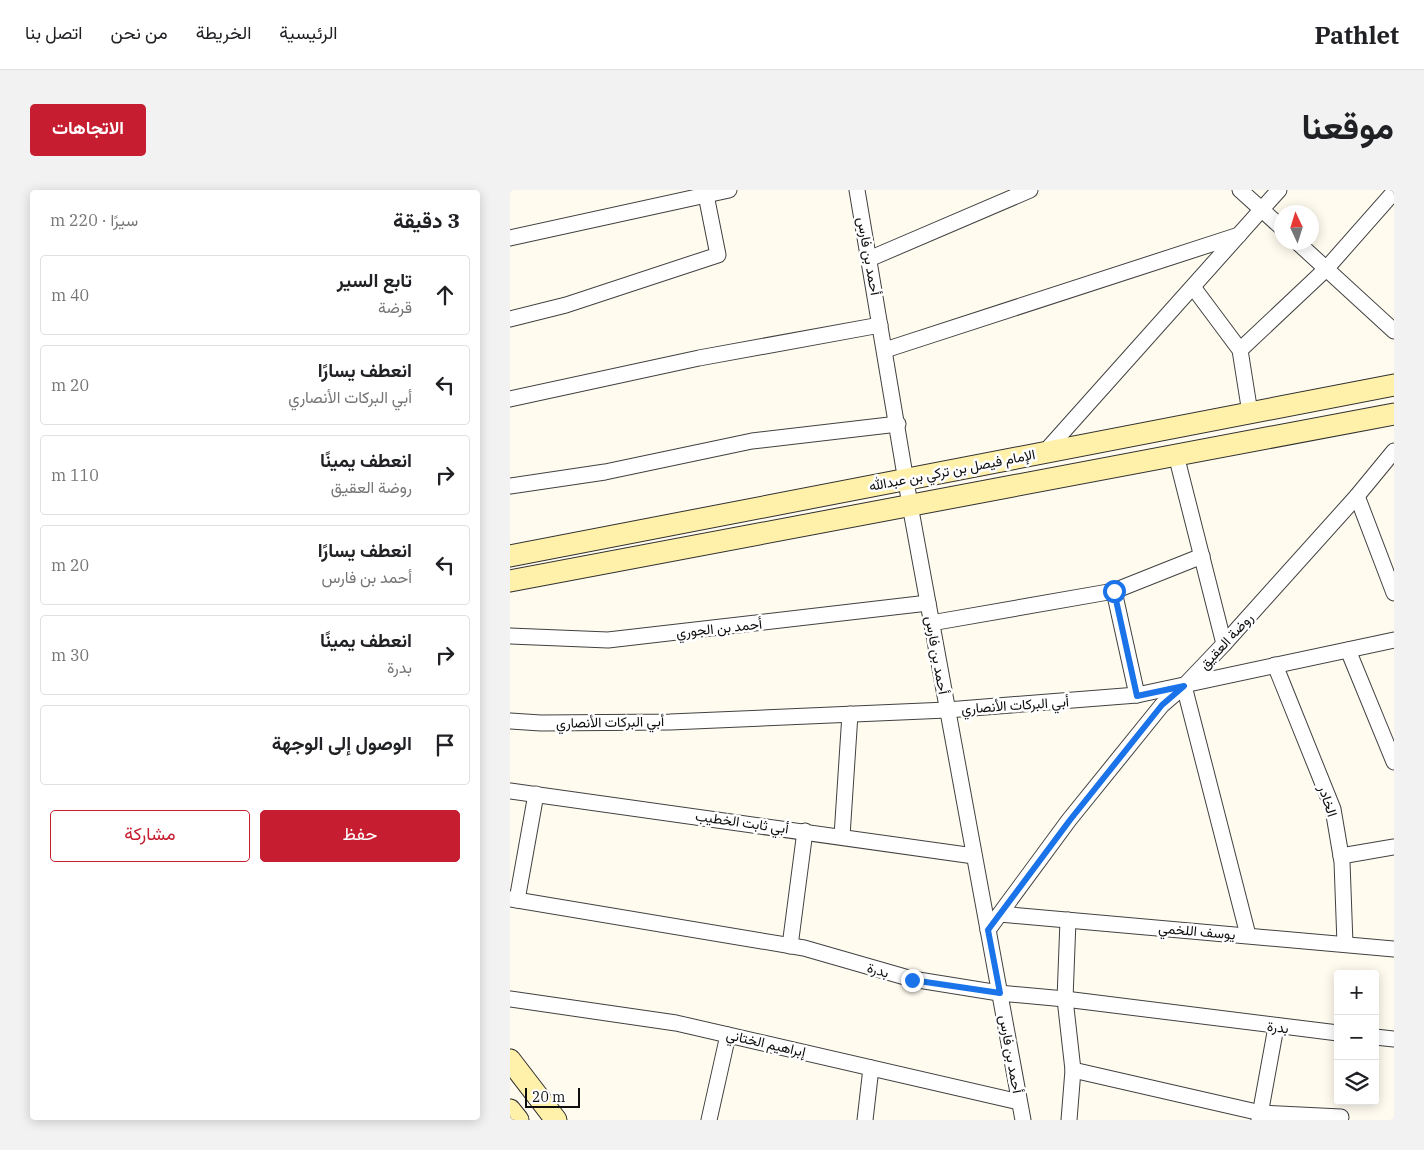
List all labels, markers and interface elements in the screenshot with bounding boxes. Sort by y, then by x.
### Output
text: Pathlet [1314,19,1399,51]
text: اتصل بنا [25,21,83,44]
text: من نحن [111,21,168,44]
text: الخريطة [196,21,251,44]
text: الرئيسية [279,21,338,44]
text: موقعنا [1301,103,1394,149]
button: الاتجاهات [30,104,146,156]
north arrow [1274,205,1319,250]
text: 3 دقيقة [393,206,460,234]
text: سيرًا · 220 m [50,210,138,230]
street label: أحمد بن فارس [853,215,885,297]
text: تابع السير [337,268,412,292]
icon: ahead [431,281,459,309]
text: 40 m [51,285,89,305]
text: قرضة [378,297,412,317]
text: انعطف يسارًا [318,358,412,382]
icon: left [431,371,459,399]
text: 20 m [51,375,89,395]
text: أبي البركات الأنصاري [288,387,412,407]
street label: الإمام فيصل بن تركي بن عبدالله [867,445,1037,498]
text: انعطف يمينًا [320,448,412,472]
icon: right [431,461,459,489]
text: 110 m [51,465,99,485]
text: روضة العقيق [331,477,412,497]
text: انعطف يسارًا [318,538,412,562]
icon: left [431,551,459,579]
text: 20 m [51,555,89,575]
text: أحمد بن فارس [322,567,412,587]
route start [1103,580,1126,603]
street label: روضة العقيق [1195,609,1257,673]
street label: أحمد بن فارس [921,614,953,696]
street label: أحمد بن الجوري [675,615,763,644]
text: انعطف يمينًا [320,628,412,652]
icon: right [431,641,459,669]
text: 30 m [51,645,89,665]
text: بدرة [387,657,412,677]
street label: أبي البركات الأنصاري [960,692,1070,721]
street label: أبي البركات الأنصاري [556,712,664,735]
text: الوصول إلى الوجهة [272,731,412,755]
icon: arrive [431,731,459,759]
street label: الخادر [1314,782,1342,819]
street label: أبي ثابت الخطيب [694,807,790,840]
button: مشاركة [50,810,250,862]
button: حفظ [260,810,460,862]
street label: يوسف اللخمي [1157,919,1236,946]
street label: بدرة [865,958,891,982]
route end [901,969,924,992]
map controls [1334,970,1379,1105]
button: + [1334,970,1379,1015]
street label: أحمد بن فارس [995,1013,1027,1095]
button: − [1334,1015,1379,1060]
street label: بدرة [1266,1017,1290,1037]
street label: إبراهيم الختاني [724,1025,807,1064]
button: layers [1334,1060,1379,1105]
scale bar [525,1085,580,1108]
text: 20 m [532,1088,565,1106]

